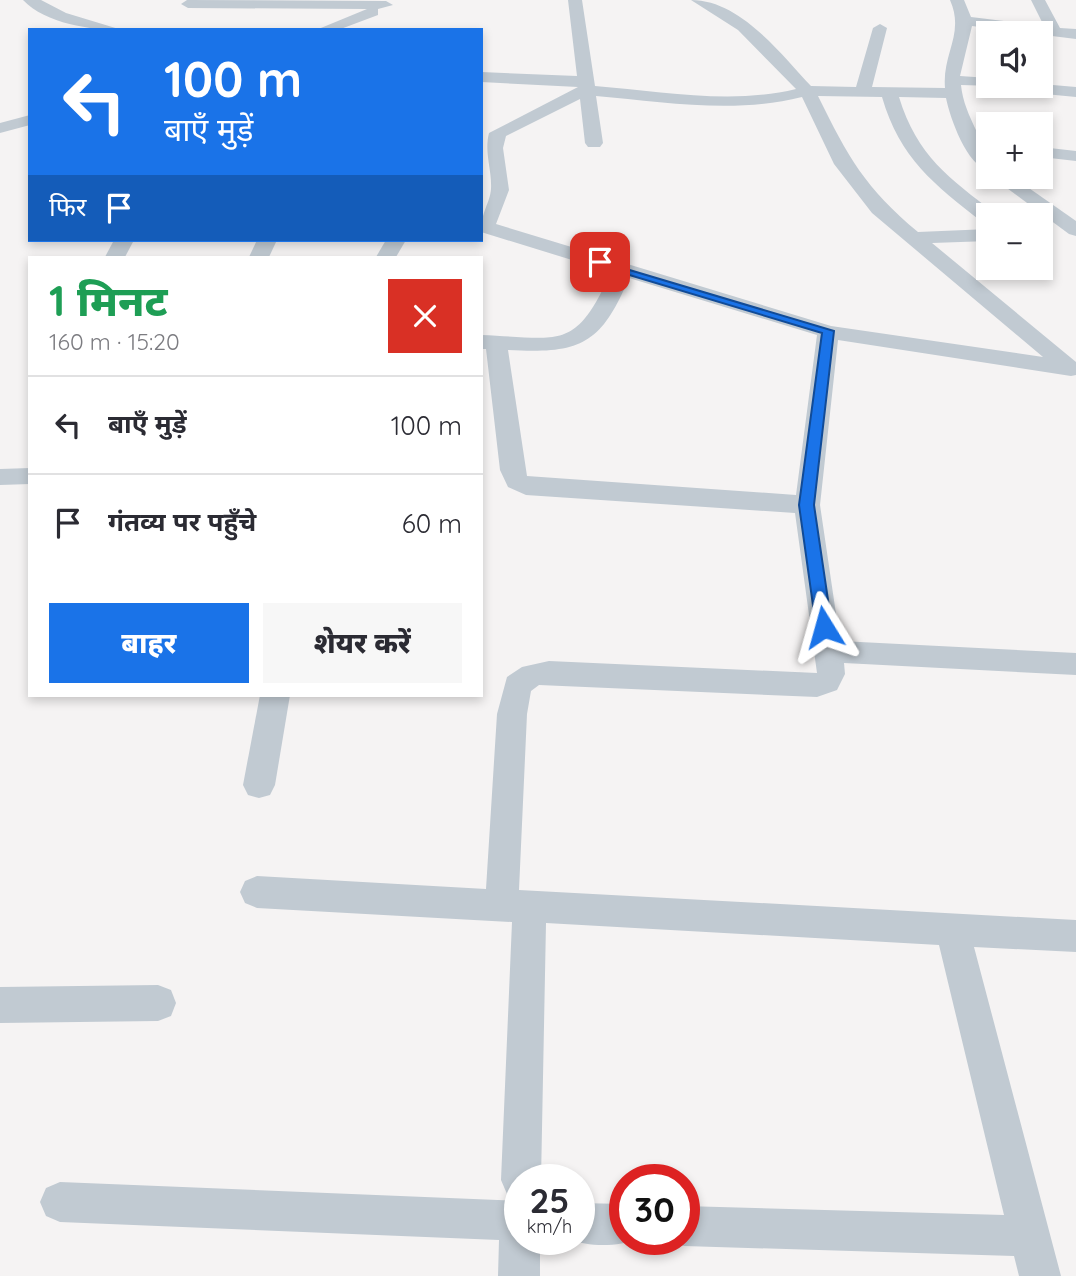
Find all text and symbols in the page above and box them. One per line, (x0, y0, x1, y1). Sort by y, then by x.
map controls (976, 21, 1053, 280)
button: sound (976, 21, 1053, 98)
text: 100 m (164, 48, 302, 109)
icon: left (49, 56, 140, 147)
text: बाएँ मुड़ें (164, 109, 253, 149)
button: + (976, 112, 1053, 189)
icon: arrive (100, 189, 138, 227)
text: फिर (49, 190, 86, 223)
button: − (976, 203, 1053, 280)
pin (570, 232, 630, 292)
icon: arrive (581, 243, 619, 281)
text: 1 मिनट (49, 274, 168, 327)
button: close (388, 279, 462, 353)
text: 160 m · 15:20 (49, 327, 180, 356)
icon: left (49, 406, 87, 444)
text: बाएँ मुड़ें (108, 407, 187, 440)
text: 100 m (391, 409, 462, 442)
icon: arrive (49, 504, 87, 542)
text: गंतव्य पर पहुँचे (108, 505, 256, 538)
text: 60 m (402, 507, 462, 540)
position arrow (787, 590, 861, 664)
button: बाहर (49, 603, 249, 683)
button: शेयर करें (263, 603, 462, 683)
speed limit sign: 30 (609, 1164, 700, 1255)
text: 25 (529, 1178, 570, 1222)
text: km/h (527, 1215, 572, 1238)

